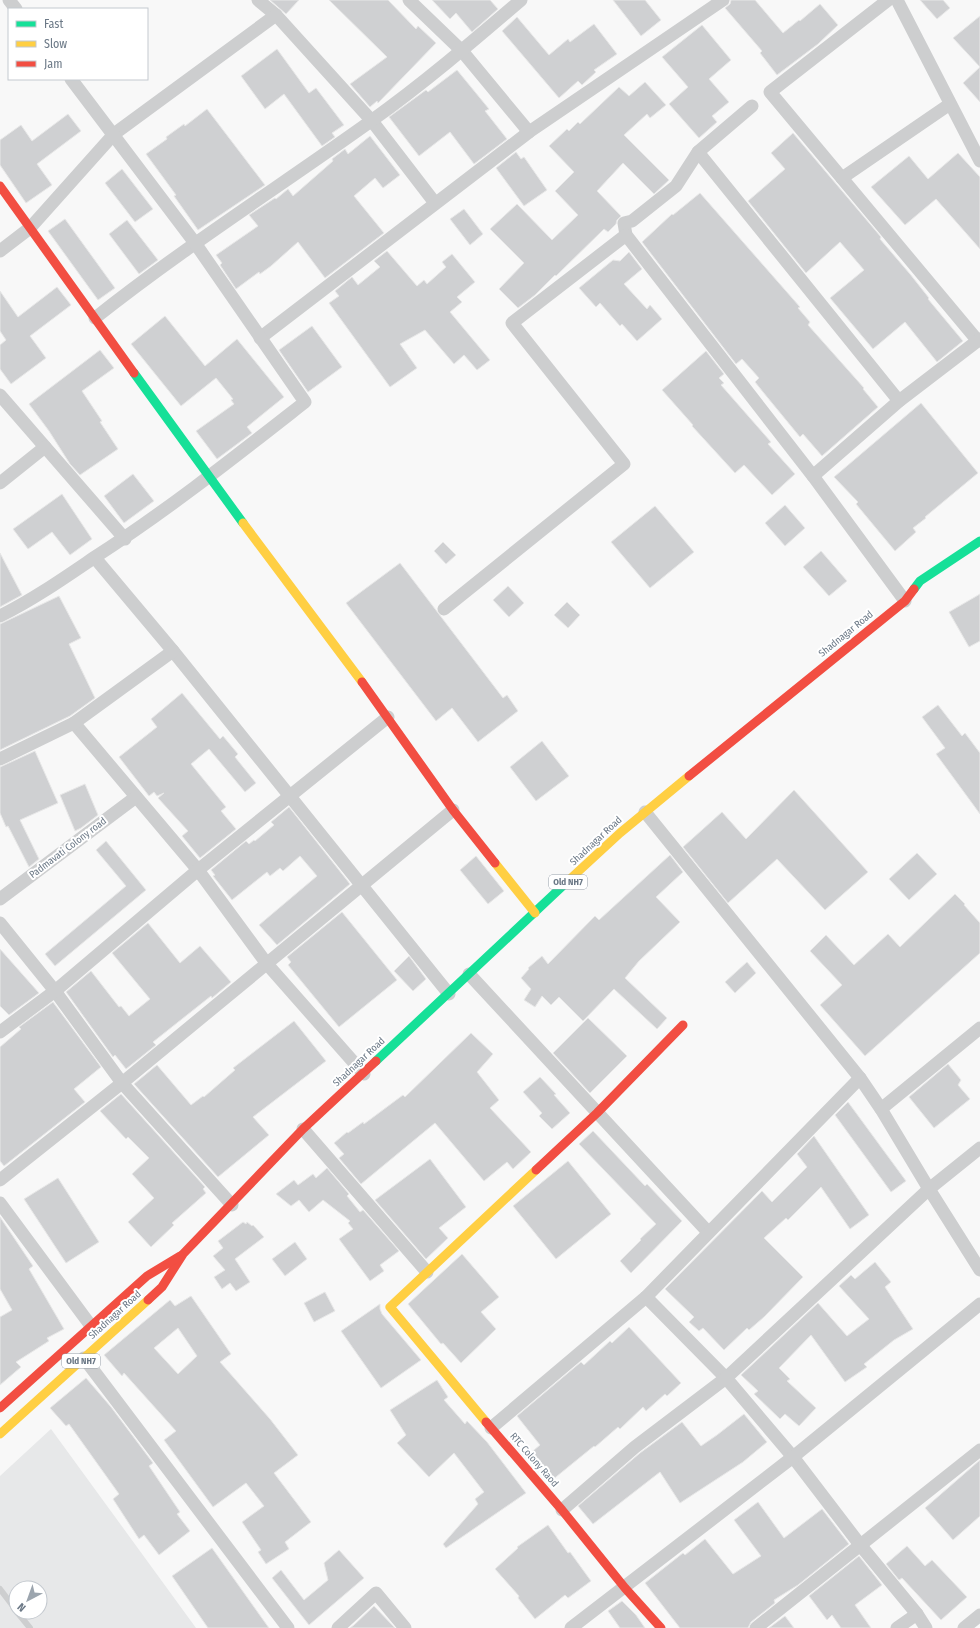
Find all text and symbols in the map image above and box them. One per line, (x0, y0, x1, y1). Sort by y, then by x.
legend (8, 8, 148, 80)
text: Fast (44, 17, 63, 31)
text: Slow (44, 37, 67, 51)
text: Jam (44, 57, 62, 71)
street label: Shadnagar Road (816, 608, 876, 660)
street label: Shadnagar Road (568, 814, 624, 868)
street label: Padmavati Colony road (27, 815, 109, 881)
road number: Old NH7 (549, 875, 587, 889)
street label: Shadnagar Road (331, 1035, 387, 1089)
street label: Shadnagar Road (86, 1288, 144, 1342)
road number: Old NH7 (62, 1354, 100, 1368)
street label: RTC Colony Raod (507, 1430, 561, 1490)
north arrow (8, 1580, 48, 1620)
text: N (15, 1600, 29, 1614)

